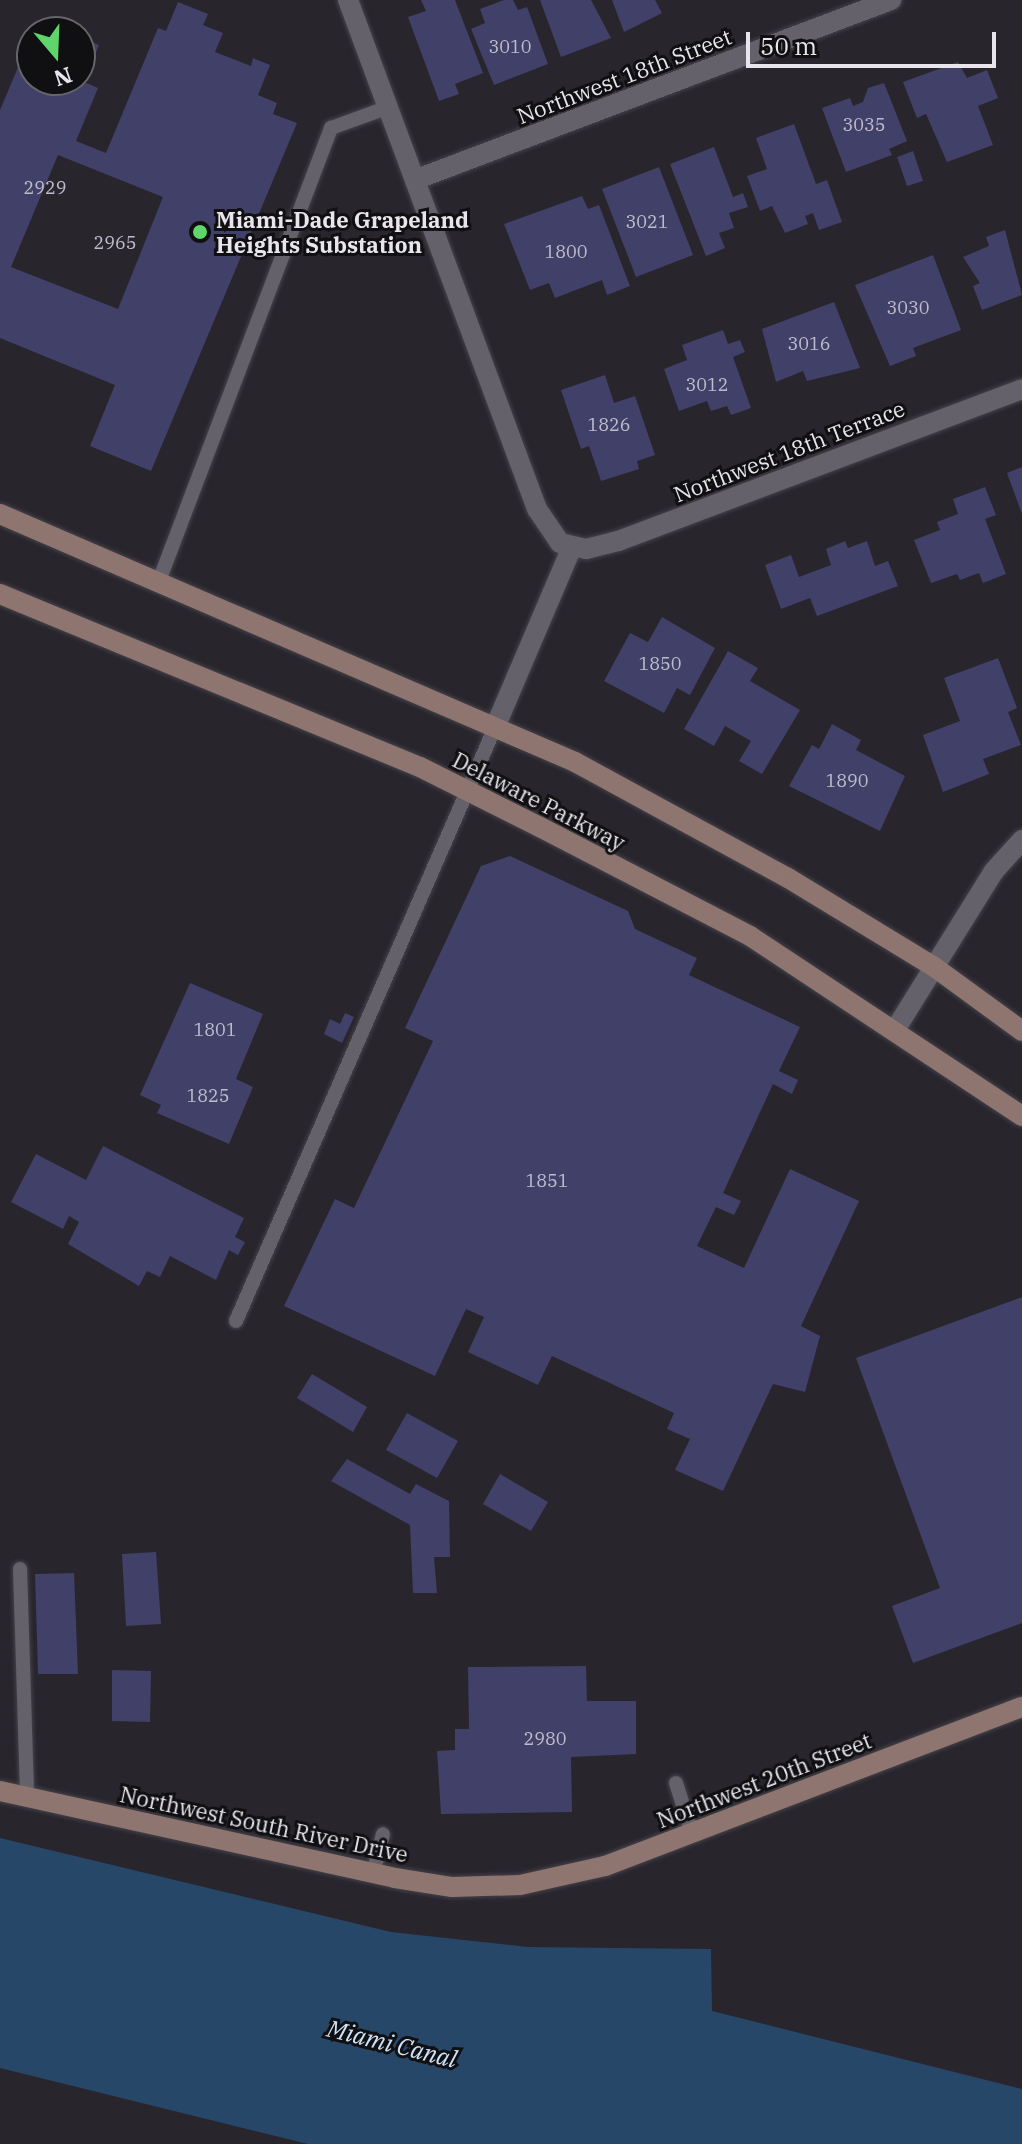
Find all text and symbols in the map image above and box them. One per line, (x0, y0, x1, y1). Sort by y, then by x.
north arrow (16, 16, 96, 96)
scale bar (750, 16, 1000, 66)
street label: Northwest 18th Street (513, 23, 735, 129)
text: 50 m (760, 30, 817, 62)
house number: 3010 (488, 36, 532, 58)
text: N (50, 61, 76, 94)
house number: 3035 (842, 114, 886, 136)
house number: 2929 (23, 177, 67, 199)
place label: Miami-Dade Grapeland Heights Substation (216, 206, 469, 258)
house number: 3021 (625, 211, 669, 233)
marker: Miami-Dade Grapeland Heights Substation (191, 223, 209, 241)
house number: 2965 (93, 232, 137, 254)
house number: 1800 (544, 241, 588, 263)
house number: 3030 (886, 297, 930, 319)
house number: 3016 (787, 333, 831, 355)
house number: 3012 (685, 374, 729, 396)
street label: Northwest 18th Terrace (670, 395, 908, 507)
house number: 1826 (587, 414, 631, 436)
house number: 1850 (638, 653, 682, 675)
street label: Delaware Parkway (448, 746, 630, 856)
house number: 1890 (825, 770, 869, 792)
house number: 1801 (193, 1019, 237, 1041)
house number: 1825 (186, 1085, 230, 1107)
house number: 1851 (525, 1170, 569, 1192)
street label: Northwest 20th Street (653, 1727, 875, 1833)
house number: 2980 (523, 1728, 567, 1750)
street label: Northwest South River Drive (118, 1781, 410, 1867)
water label: Miami Canal (324, 2014, 460, 2074)

